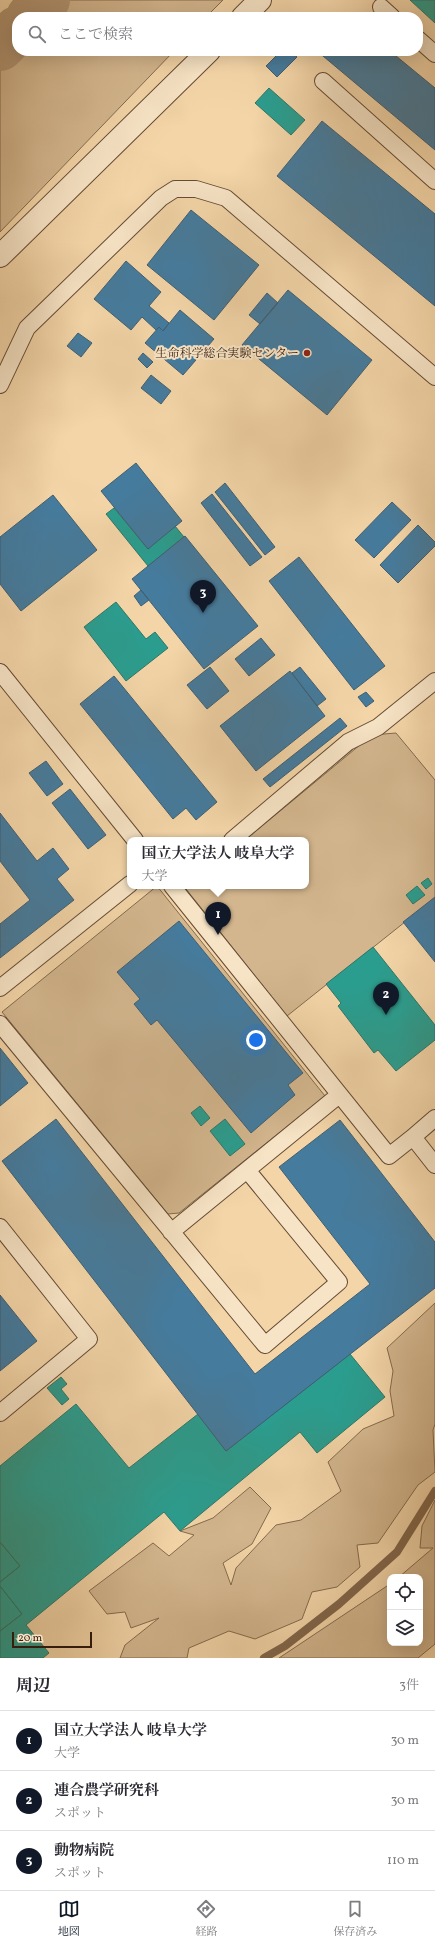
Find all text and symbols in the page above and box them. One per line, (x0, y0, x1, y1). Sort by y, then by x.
search box (12, 12, 423, 56)
icon: search (26, 23, 48, 45)
text: ここで検索 (58, 25, 133, 46)
place label: 生命科学総合実験センター (155, 346, 299, 362)
marker: 生命科学総合実験センター (302, 348, 312, 358)
pin: 3 (190, 580, 216, 613)
popup (127, 837, 309, 889)
text: 国立大学法人 岐阜大学 (141, 844, 295, 865)
text: 大学 (141, 868, 168, 886)
pin: 1 (205, 902, 231, 935)
pin: 2 (373, 982, 399, 1015)
your location (246, 1030, 266, 1050)
map controls (387, 1574, 423, 1646)
button: locate (387, 1574, 423, 1610)
button: layers (387, 1610, 423, 1646)
scale bar (12, 1630, 92, 1649)
text: 20 m (18, 1631, 42, 1646)
text: 周辺 (16, 1675, 50, 1698)
text: 3件 (399, 1677, 419, 1695)
text: 国立大学法人 岐阜大学 (54, 1721, 207, 1742)
text: 1 (26, 1732, 32, 1750)
text: 30 m (391, 1732, 419, 1750)
text: 大学 (54, 1745, 80, 1763)
text: 連合農学研究科 (54, 1781, 159, 1802)
text: 2 (26, 1792, 32, 1810)
text: 30 m (391, 1792, 419, 1810)
text: スポット (54, 1805, 106, 1823)
text: 動物病院 (54, 1841, 114, 1862)
text: 3 (26, 1852, 32, 1870)
text: 110 m (387, 1852, 419, 1870)
text: スポット (54, 1865, 106, 1883)
tab: 地図 (58, 1898, 80, 1940)
tab: 経路 (195, 1898, 217, 1940)
tab: 保存済み (333, 1898, 377, 1940)

